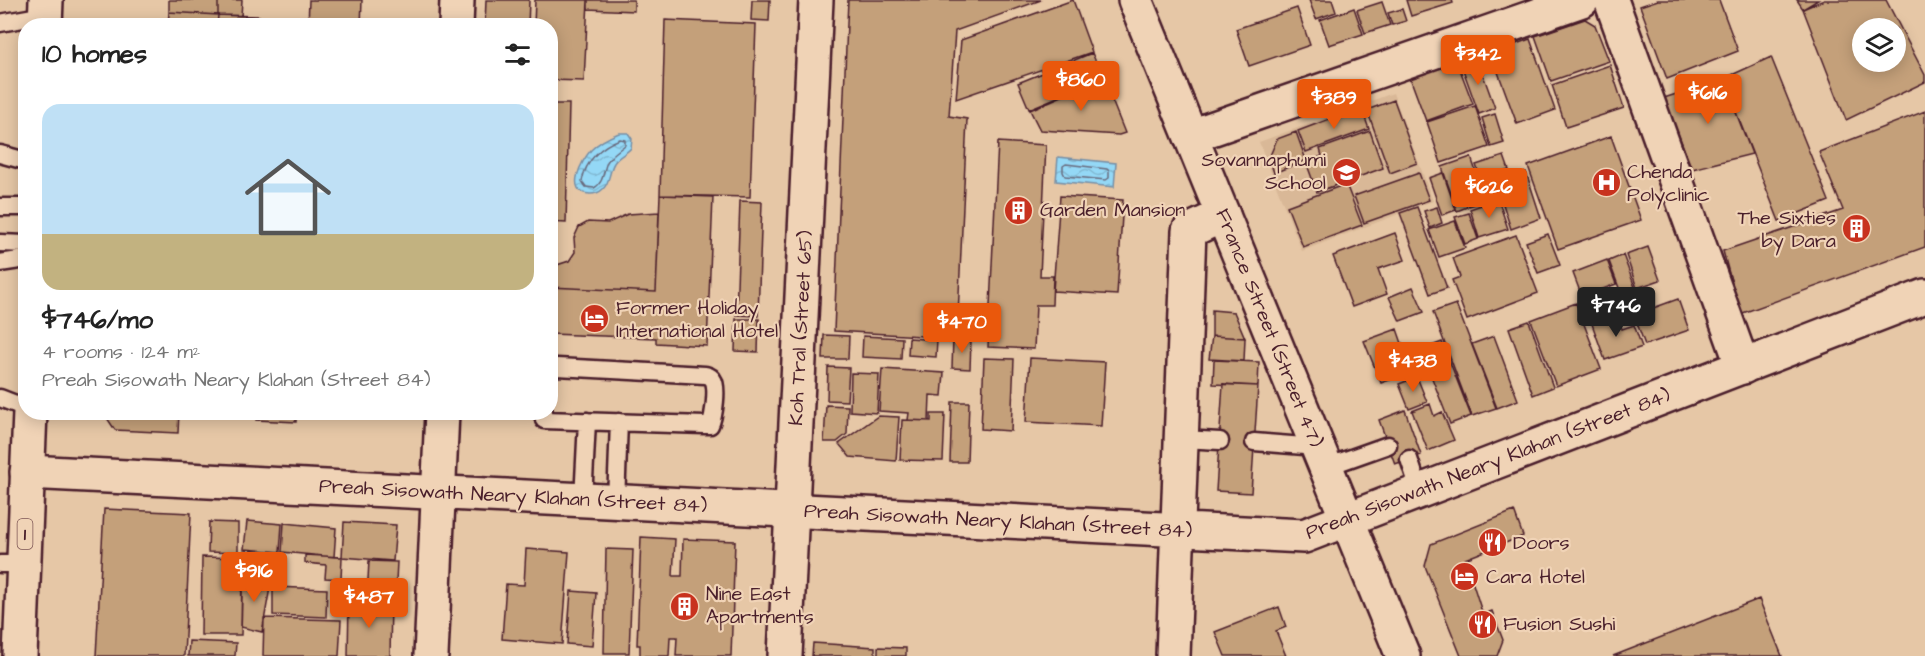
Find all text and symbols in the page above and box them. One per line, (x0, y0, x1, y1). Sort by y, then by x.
map controls (1852, 18, 1906, 72)
button: layers (1852, 18, 1906, 72)
pin: $342 (1442, 35, 1514, 86)
text: 10 homes (42, 36, 147, 72)
icon: filters (501, 38, 534, 71)
text: $342 (1455, 40, 1501, 68)
pin: $860 (1045, 61, 1117, 112)
text: $860 (1056, 66, 1106, 94)
pin: $616 (1672, 74, 1744, 125)
pin: $389 (1298, 79, 1370, 130)
text: $616 (1689, 79, 1727, 107)
text: $389 (1311, 84, 1357, 112)
icon: home (234, 143, 342, 251)
place label: Sovannaphumi School (1201, 146, 1326, 197)
school or university icon: Sovannaphumi School (1331, 156, 1363, 188)
place label: Chenda Polyclinic (1627, 158, 1710, 210)
hospital icon: Chenda Polyclinic (1590, 167, 1622, 199)
pin: $626 (1453, 168, 1525, 219)
text: $626 (1465, 173, 1513, 201)
building icon: Garden Mansion (1003, 194, 1035, 226)
place label: Garden Mansion (1040, 196, 1185, 224)
place label: The Sixties by Dara (1738, 204, 1836, 256)
street label: France Street (Street 47) (1208, 205, 1330, 451)
building icon: The Sixties by Dara (1841, 213, 1873, 245)
street label: Koh Tral (Street 65) (782, 230, 820, 426)
pin: $746 (1580, 287, 1652, 338)
text: $746 (1591, 292, 1641, 320)
place label: Former Holiday International Hotel (616, 294, 778, 345)
text: $746/mo (42, 302, 153, 338)
hotel icon: Former Holiday International Hotel (579, 303, 611, 335)
pin: $470 (926, 303, 998, 354)
text: $470 (937, 308, 987, 336)
text: 4 rooms · 124 m² (42, 338, 200, 366)
pin: $438 (1377, 342, 1449, 393)
text: $438 (1389, 347, 1437, 375)
text: Preah Sisowath Neary Klahan (Street 84) (42, 366, 431, 394)
street label: Preah Sisowath Neary Klahan (Street 84) (1302, 381, 1675, 548)
street label: Preah Sisowath Neary Klahan (Street 84) (318, 472, 708, 521)
street label: Preah Sisowath Neary Klahan (Street 84) (803, 497, 1193, 546)
road number: 1 (18, 519, 32, 549)
restaurant icon: Doors (1476, 527, 1508, 559)
place label: Doors (1513, 529, 1570, 557)
pin: $916 (218, 552, 290, 603)
text: $916 (235, 557, 273, 585)
hotel icon: Cara Hotel (1449, 561, 1481, 593)
place label: Cara Hotel (1486, 563, 1585, 591)
pin: $487 (333, 578, 405, 629)
place label: Nine East Apartments (706, 580, 814, 631)
text: $487 (344, 583, 394, 611)
building icon: Nine East Apartments (669, 590, 701, 622)
restaurant icon: Fusion Sushi (1466, 608, 1498, 640)
place label: Fusion Sushi (1503, 610, 1615, 638)

